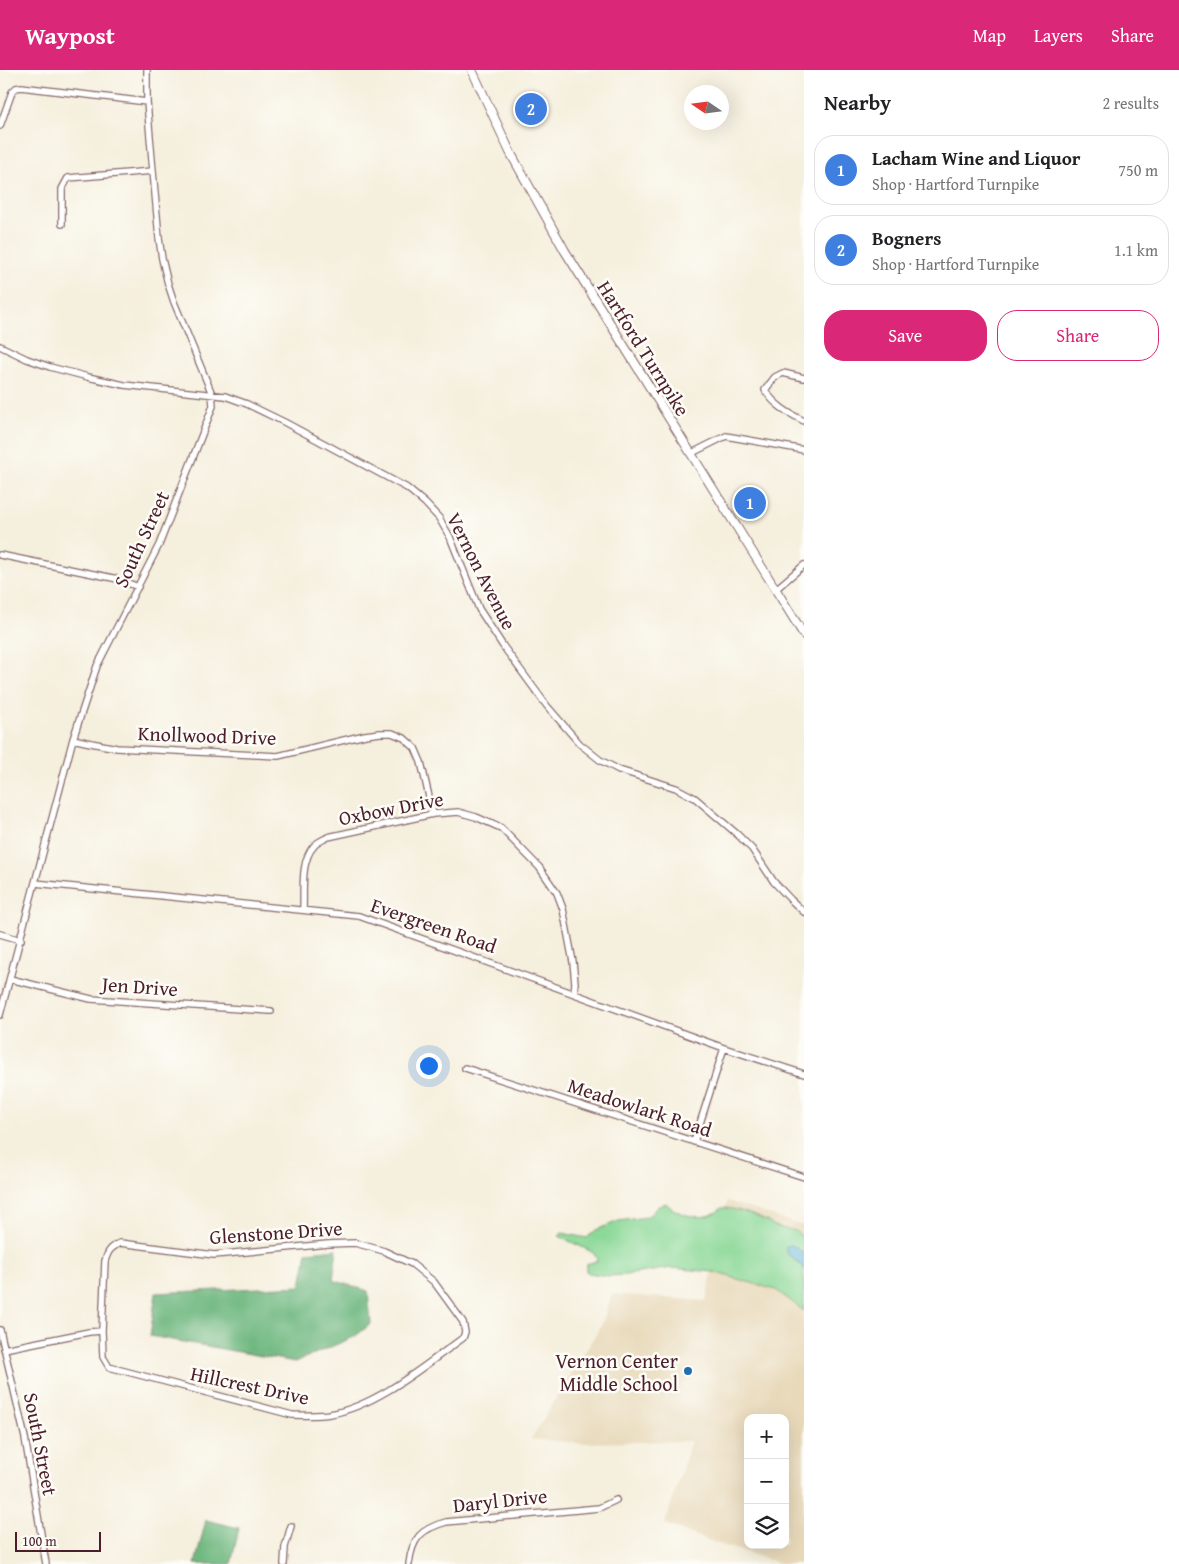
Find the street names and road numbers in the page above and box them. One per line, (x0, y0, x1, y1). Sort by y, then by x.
street label: Hartford Turnpike (591, 275, 697, 421)
street label: South Street (106, 486, 176, 592)
street label: Vernon Avenue (440, 507, 524, 635)
street label: Knollwood Drive (137, 718, 277, 752)
street label: Oxbow Drive (336, 784, 446, 832)
street label: Evergreen Road (367, 890, 501, 960)
street label: Jen Drive (98, 969, 179, 1003)
street label: Meadowlark Road (564, 1070, 716, 1144)
street label: Glenstone Drive (209, 1213, 343, 1251)
street label: Hillcrest Drive (188, 1358, 312, 1412)
street label: South Street (17, 1390, 65, 1498)
street label: Daryl Drive (451, 1481, 549, 1519)

